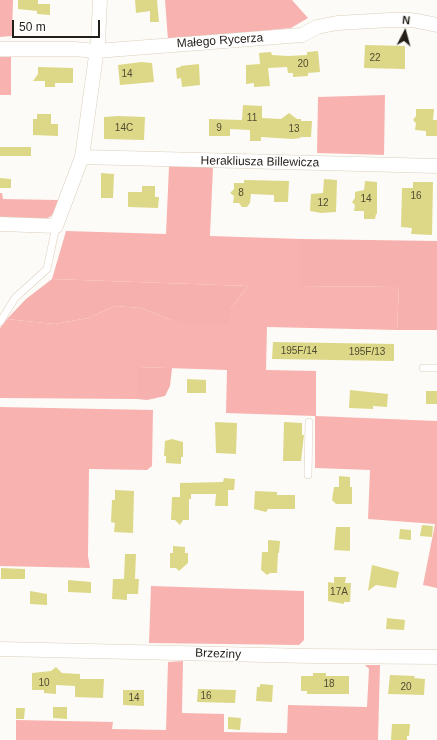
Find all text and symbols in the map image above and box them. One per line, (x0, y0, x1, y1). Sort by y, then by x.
scale bar (14, 12, 102, 38)
north arrow (385, 12, 425, 52)
text: N (402, 14, 411, 26)
text: 50 m (19, 20, 46, 34)
street label: Małego Rycerza (176, 31, 264, 51)
house number: 22 (369, 52, 381, 64)
house number: 20 (297, 58, 309, 70)
house number: 14 (121, 68, 133, 80)
house number: 11 (247, 112, 257, 124)
house number: 14C (115, 122, 133, 134)
house number: 9 (216, 122, 222, 134)
house number: 13 (288, 123, 300, 135)
street label: Herakliusza Billewicza (201, 154, 319, 170)
house number: 8 (238, 187, 244, 199)
house number: 16 (410, 190, 422, 202)
house number: 14 (360, 193, 372, 205)
house number: 12 (317, 197, 329, 209)
house number: 195F/14 (281, 345, 317, 357)
house number: 195F/13 (349, 346, 385, 358)
house number: 17A (330, 586, 348, 598)
street label: Brzeziny (195, 646, 241, 662)
house number: 10 (38, 677, 50, 689)
house number: 18 (323, 678, 335, 690)
house number: 20 (400, 681, 412, 693)
house number: 16 (200, 690, 212, 702)
house number: 14 (128, 692, 140, 704)

